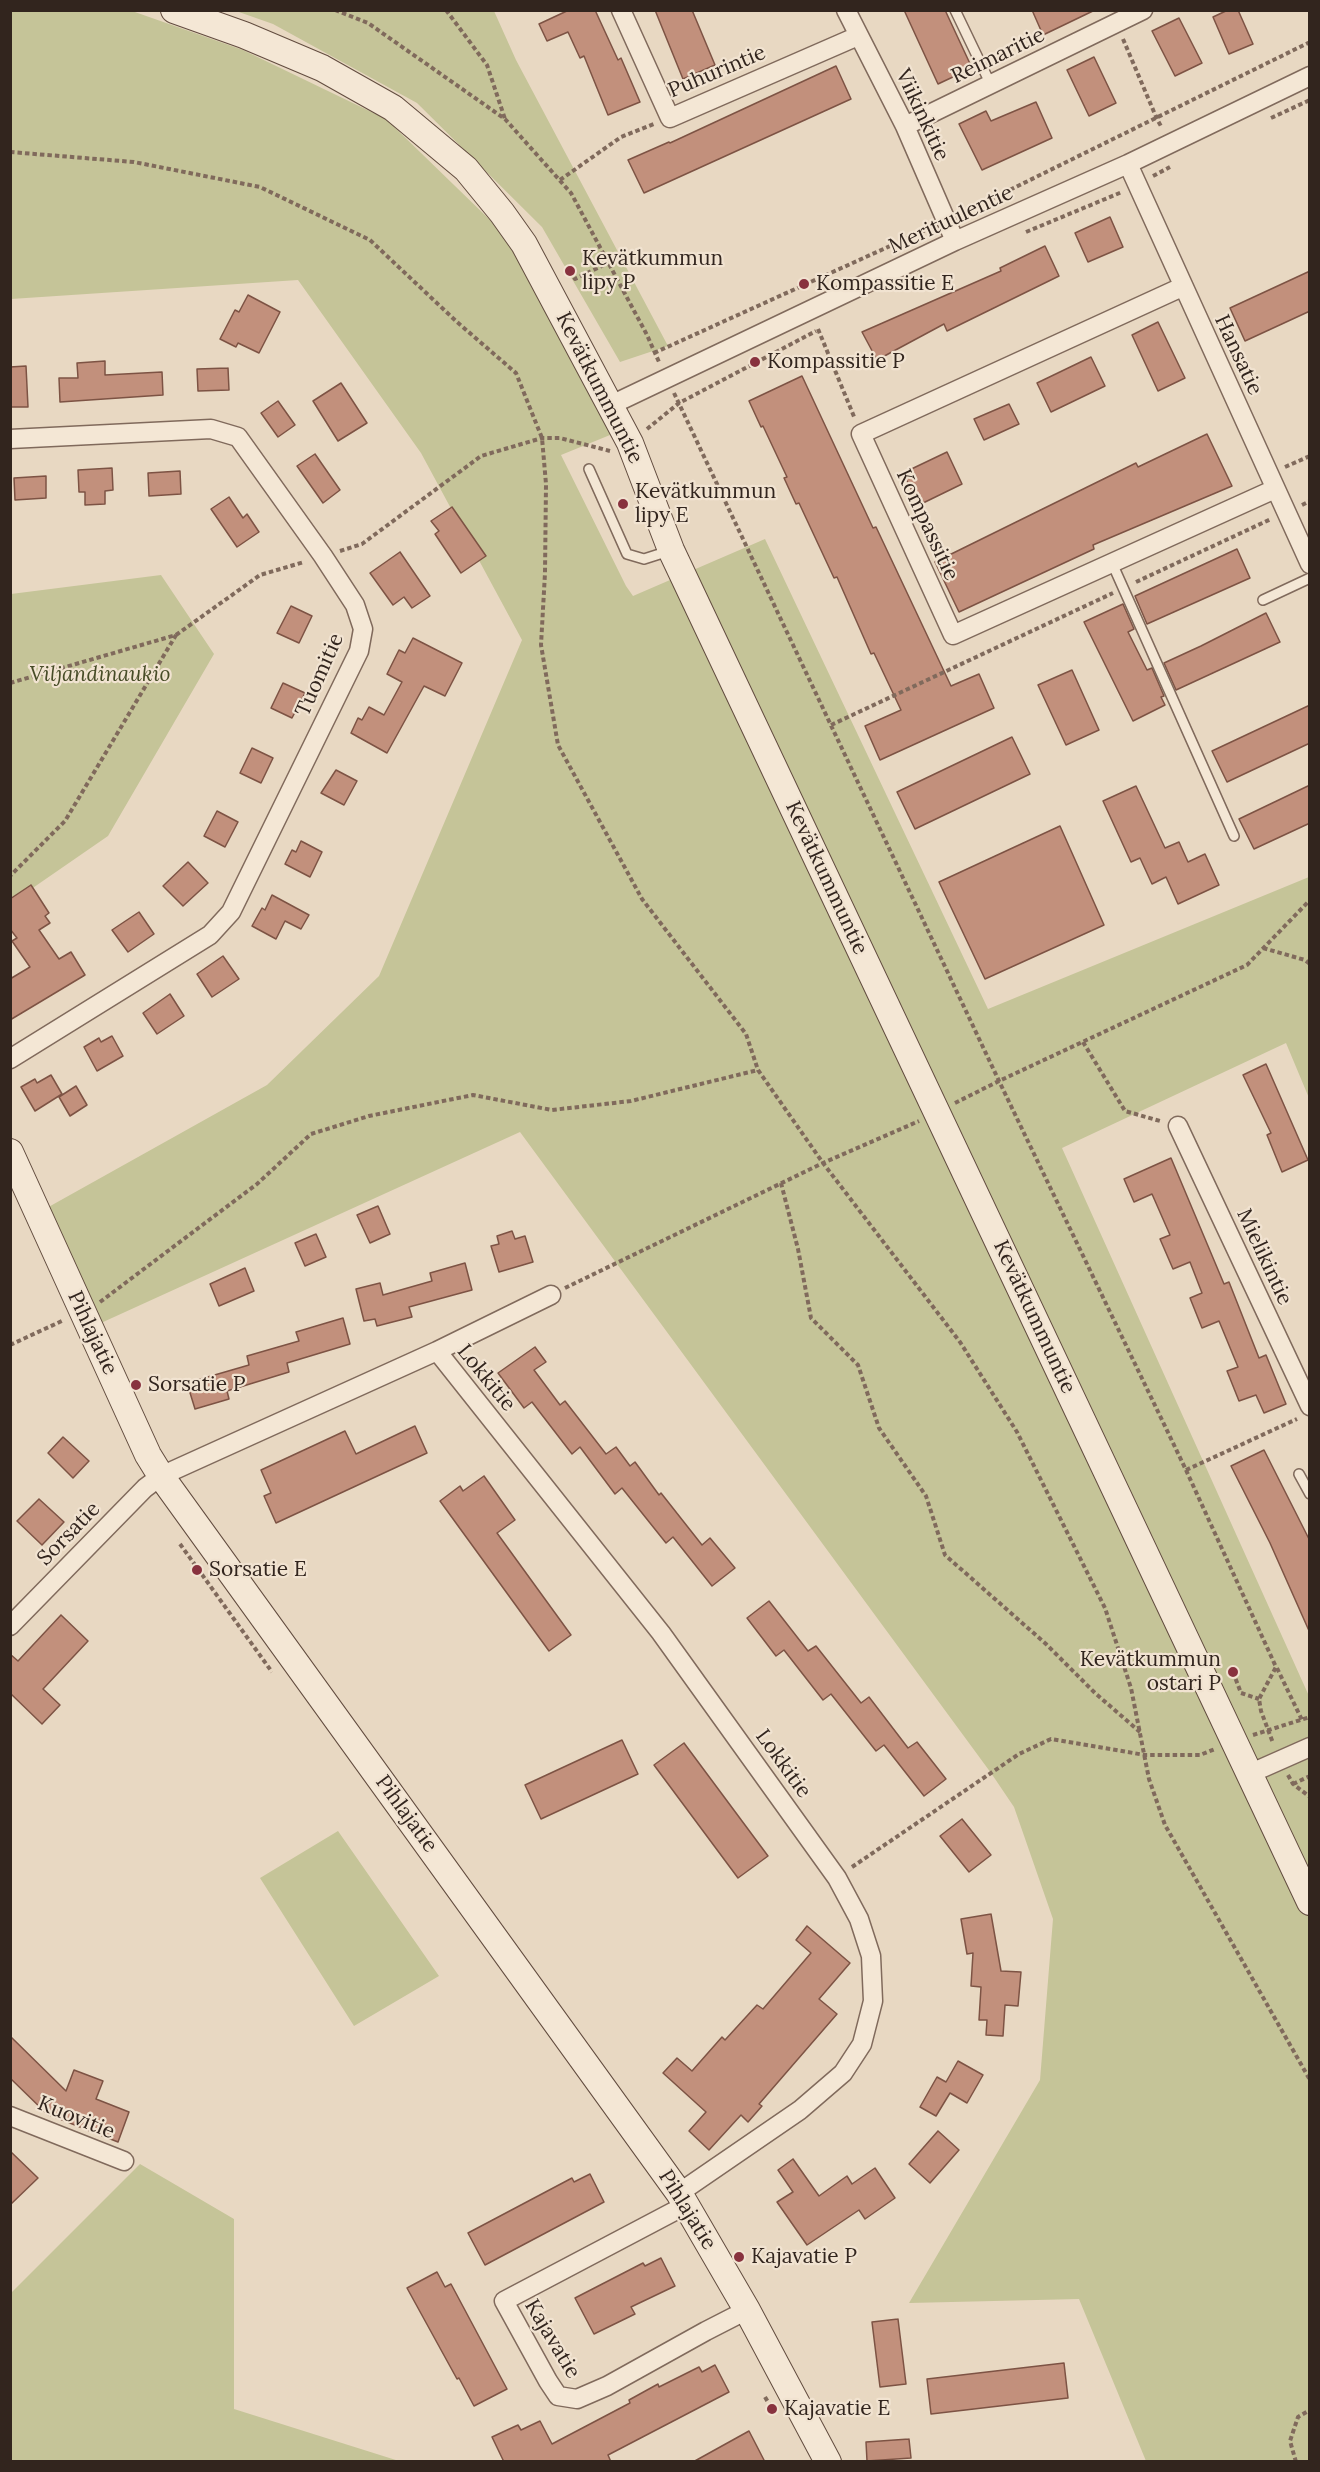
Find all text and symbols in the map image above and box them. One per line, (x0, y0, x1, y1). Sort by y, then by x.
street label: Reimaritie (947, 23, 1049, 89)
street label: Puhurintie (665, 40, 769, 104)
street label: Viikinkitie (890, 65, 954, 165)
street label: Merituulentie (885, 180, 1017, 260)
place label: Kevätkummun lipy P (582, 246, 723, 296)
marker: Kevätkummun lipy P (563, 264, 577, 278)
place label: Kompassitie E (816, 271, 954, 297)
marker: Kompassitie E (797, 277, 811, 291)
street label: Kevätkummuntie (550, 308, 648, 468)
street label: Hansatie (1208, 311, 1268, 399)
place label: Kompassitie P (767, 349, 905, 375)
marker: Kompassitie P (748, 355, 762, 369)
street label: Kompassitie (890, 465, 964, 585)
place label: Kevätkummun lipy E (635, 479, 776, 529)
marker: Kevätkummun lipy E (616, 497, 630, 511)
street label: Tuomitie (291, 630, 349, 720)
park label: Viljandinaukio (30, 662, 170, 688)
street label: Kevätkummuntie (779, 797, 873, 959)
street label: Mielikintie (1231, 1205, 1297, 1309)
street label: Kevätkummuntie (987, 1236, 1081, 1398)
street label: Pihlajatie (62, 1287, 122, 1379)
street label: Lokkitie (451, 1340, 521, 1416)
place label: Sorsatie P (148, 1372, 245, 1398)
marker: Sorsatie P (129, 1378, 143, 1392)
street label: Sorsatie (32, 1497, 106, 1571)
place label: Sorsatie E (209, 1557, 307, 1583)
marker: Sorsatie E (190, 1563, 204, 1577)
place label: Kevätkummun ostari P (1080, 1647, 1221, 1697)
marker: Kevätkummun ostari P (1226, 1665, 1240, 1679)
street label: Lokkitie (750, 1725, 816, 1803)
street label: Pihlajatie (370, 1770, 442, 1858)
street label: Kuovitie (34, 2091, 118, 2145)
street label: Pihlajatie (653, 2165, 721, 2255)
place label: Kajavatie P (751, 2244, 857, 2270)
marker: Kajavatie P (732, 2250, 746, 2264)
street label: Kajavatie (519, 2295, 585, 2383)
place label: Kajavatie E (784, 2396, 890, 2422)
marker: Kajavatie E (765, 2402, 779, 2416)

